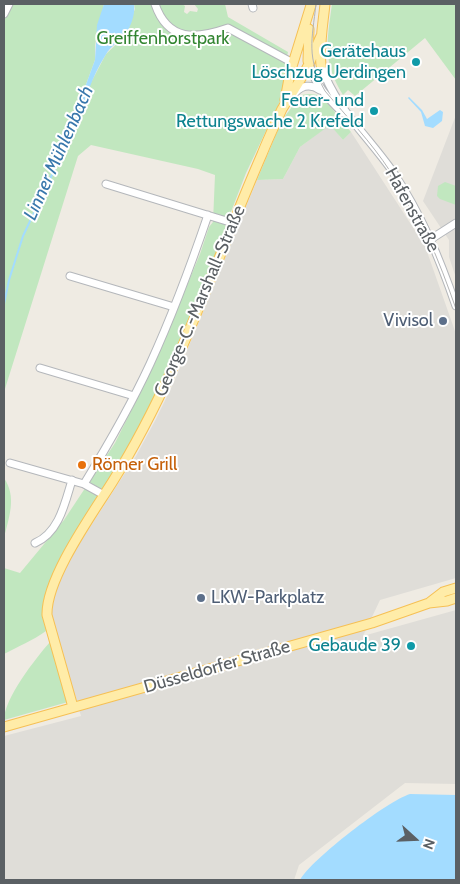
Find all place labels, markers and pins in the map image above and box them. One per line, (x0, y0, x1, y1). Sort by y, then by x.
place label: Gerätehaus Löschzug Uerdingen (251, 41, 406, 84)
marker: Gerätehaus Löschzug Uerdingen (410, 56, 422, 68)
place label: Feuer- und Rettungswache 2 Krefeld (176, 90, 364, 132)
marker: Feuer- und Rettungswache 2 Krefeld (368, 105, 380, 117)
place label: Vivisol (383, 310, 433, 332)
marker: Vivisol (437, 315, 449, 327)
place label: Römer Grill (92, 454, 177, 476)
marker: Römer Grill (76, 459, 88, 471)
place label: LKW-Parkplatz (211, 587, 324, 609)
marker: LKW-Parkplatz (195, 592, 207, 604)
place label: Gebaude 39 (308, 635, 401, 657)
marker: Gebaude 39 (405, 640, 417, 652)

